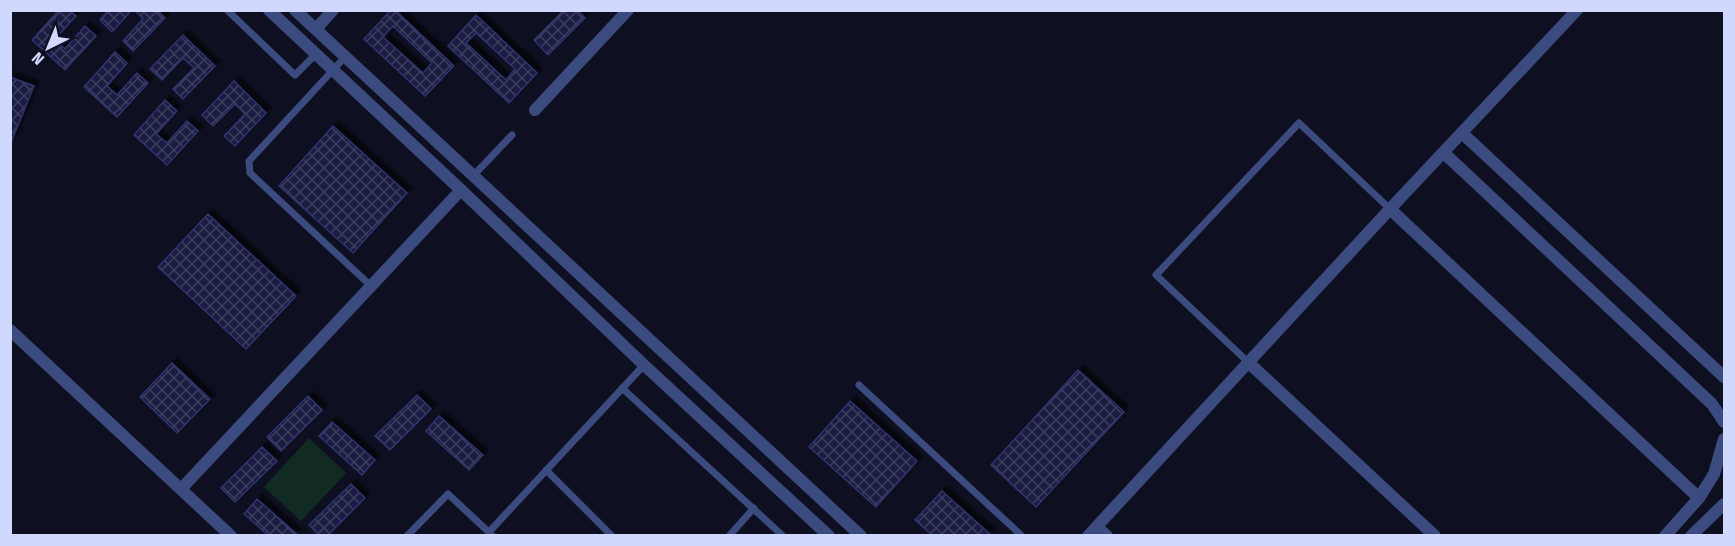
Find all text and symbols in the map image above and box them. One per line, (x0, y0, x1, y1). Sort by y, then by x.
north arrow (18, 18, 78, 78)
text: N (28, 48, 48, 69)

